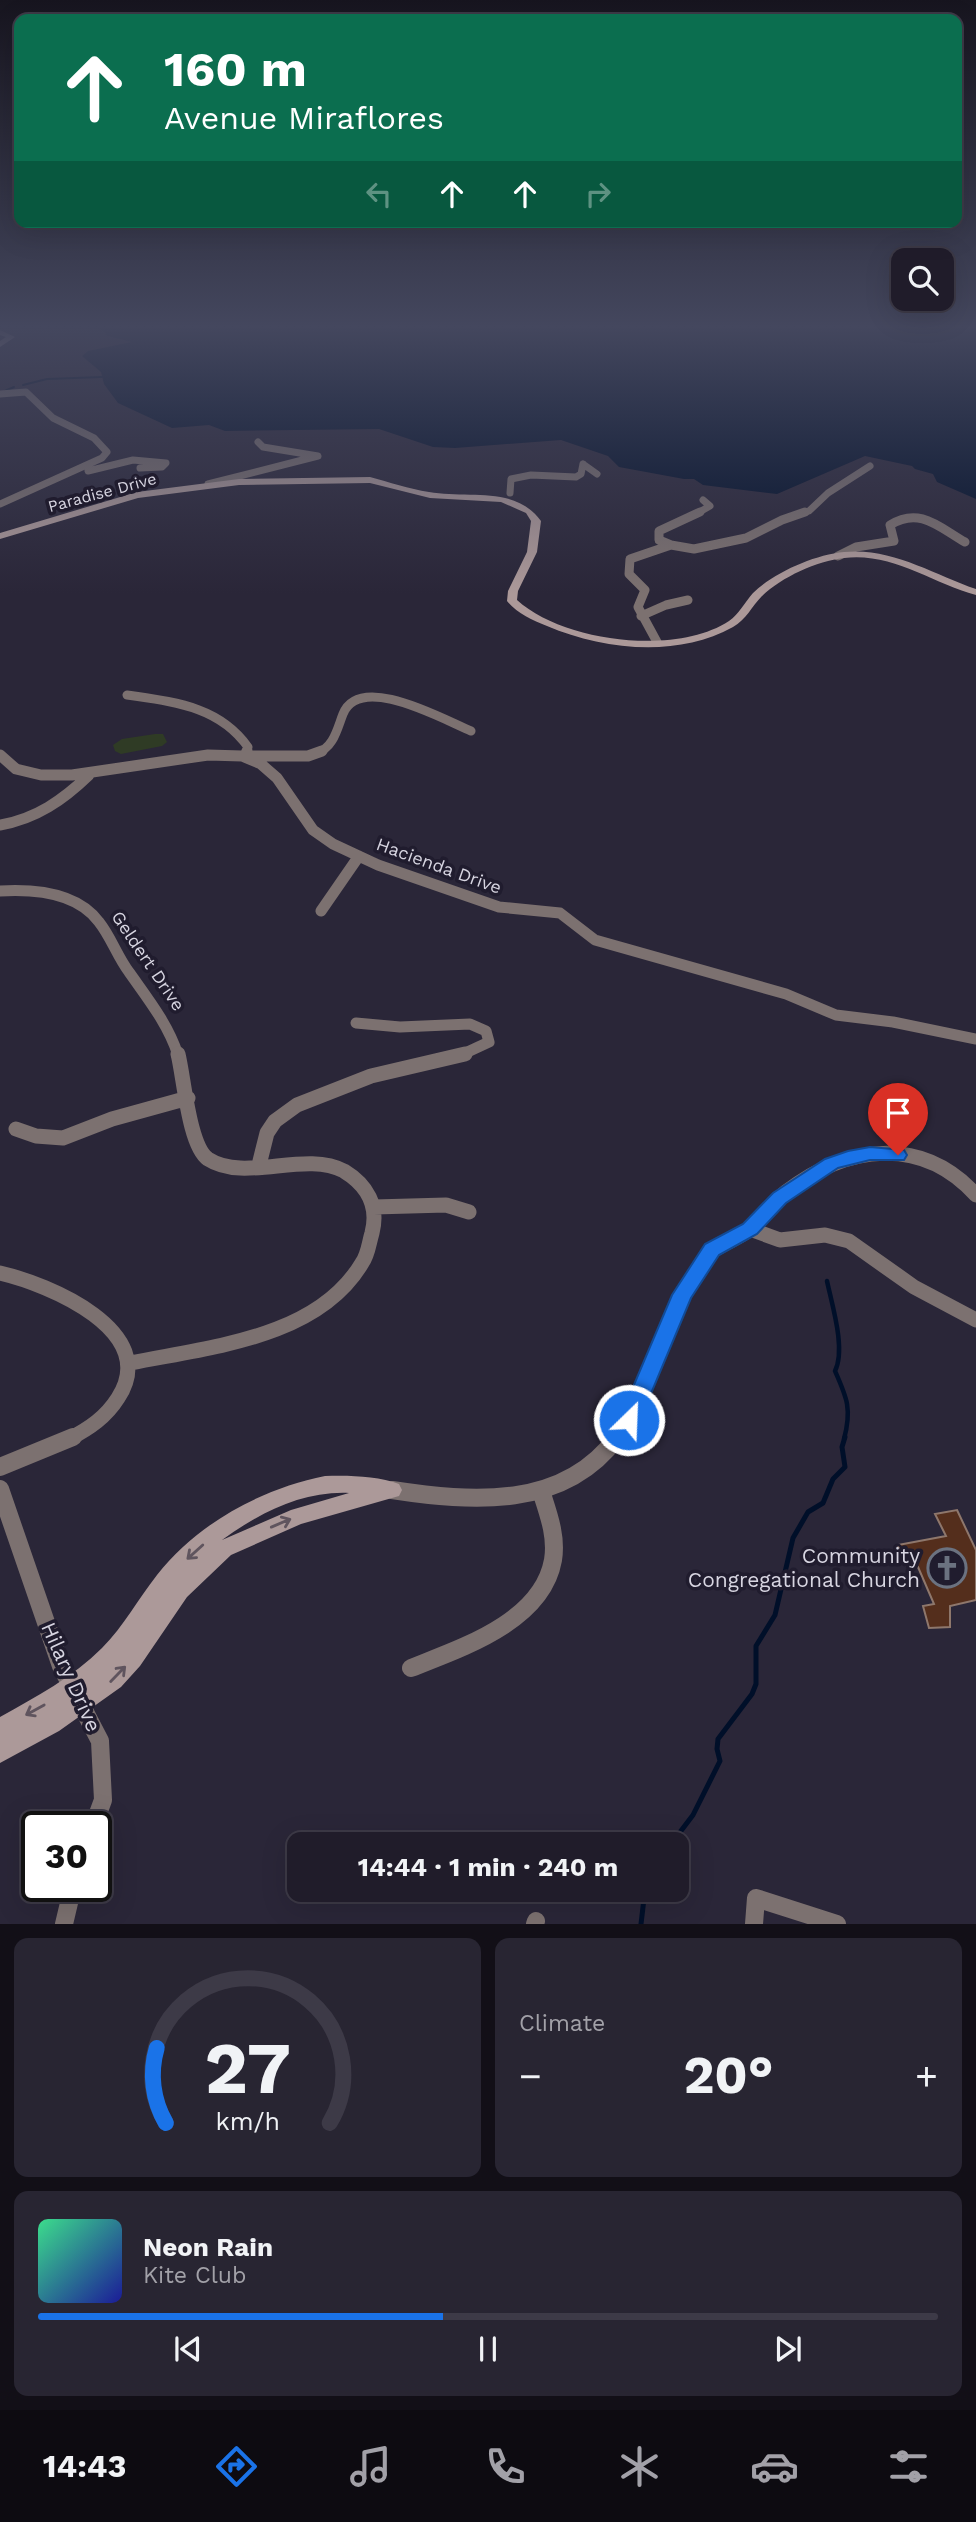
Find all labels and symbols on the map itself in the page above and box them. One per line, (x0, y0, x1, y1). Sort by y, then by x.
street label: Paradise Drive (46, 469, 158, 516)
street label: Hacienda Drive (374, 833, 505, 898)
street label: Geldert Drive (107, 907, 190, 1015)
pin (868, 1083, 928, 1155)
position arrow (592, 1383, 666, 1457)
one-way arrow (270, 1516, 291, 1529)
one-way arrow (187, 1543, 204, 1560)
place label: Community Congregational Church (688, 1543, 920, 1592)
church icon: Community Congregational Church (926, 1547, 968, 1589)
street label: Hilary Drive (36, 1618, 107, 1736)
one-way arrow (110, 1666, 127, 1683)
one-way arrow (25, 1704, 46, 1717)
speed limit sign: 30 (21, 1811, 112, 1902)

